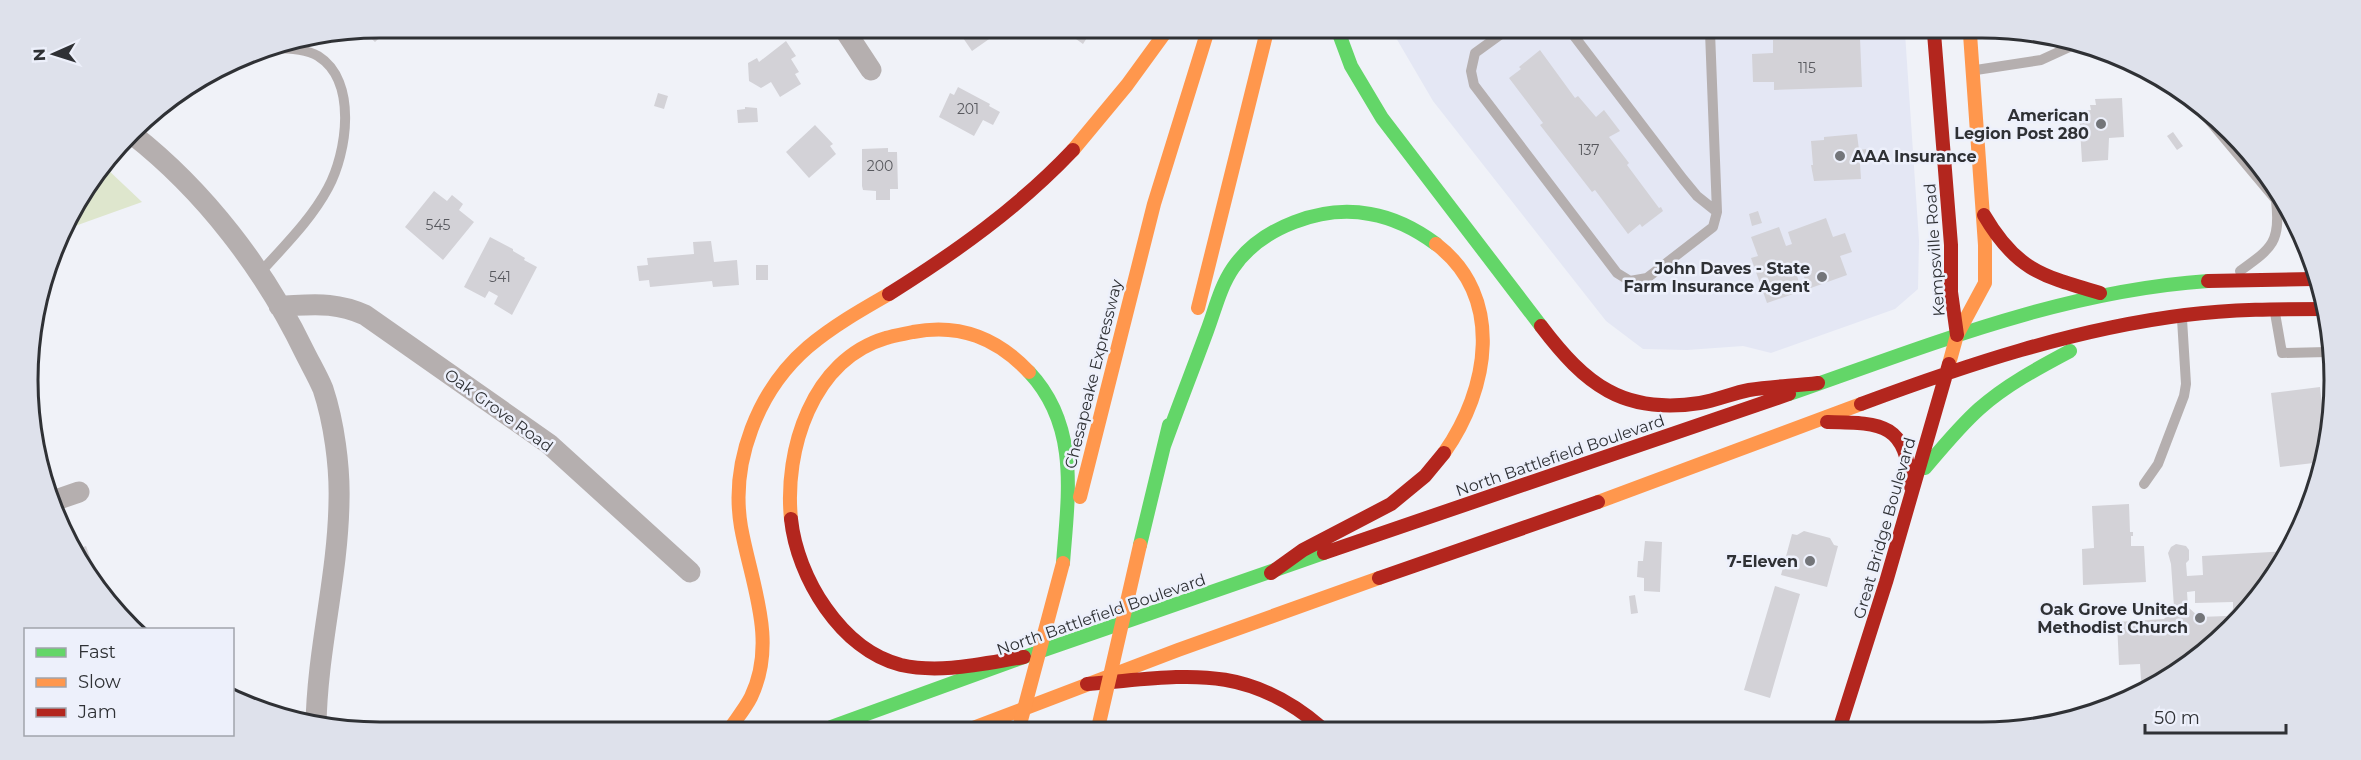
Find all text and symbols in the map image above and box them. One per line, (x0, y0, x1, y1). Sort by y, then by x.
north arrow (24, 24, 84, 84)
text: N (30, 48, 49, 62)
house number: 115 (1798, 59, 1816, 77)
house number: 201 (957, 100, 979, 118)
place label: American Legion Post 280 (1954, 106, 2089, 143)
marker: American Legion Post 280 (2094, 117, 2108, 131)
house number: 137 (1578, 141, 1600, 159)
place label: AAA Insurance (1851, 147, 1977, 166)
marker: AAA Insurance (1833, 149, 1847, 163)
house number: 200 (867, 157, 893, 175)
street label: Kempsville Road (1920, 183, 1949, 317)
house number: 545 (425, 216, 451, 234)
place label: John Daves - State Farm Insurance Agent (1623, 259, 1810, 296)
house number: 541 (489, 268, 511, 286)
marker: John Daves - State Farm Insurance Agent (1815, 270, 1829, 284)
street label: Chesapeake Expressway (1061, 277, 1126, 471)
street label: Oak Grove Road (441, 365, 557, 456)
street label: North Battlefield Boulevard (1453, 411, 1667, 500)
street label: Great Bridge Boulevard (1849, 435, 1920, 621)
place label: 7-Eleven (1727, 552, 1798, 571)
marker: 7-Eleven (1803, 554, 1817, 568)
street label: North Battlefield Boulevard (994, 570, 1208, 659)
place label: Oak Grove United Methodist Church (2037, 600, 2188, 637)
marker: Oak Grove United Methodist Church (2193, 611, 2207, 625)
legend (24, 628, 234, 736)
text: Fast (78, 641, 116, 663)
text: Slow (78, 671, 121, 693)
scale bar (2145, 697, 2286, 735)
text: Jam (77, 701, 117, 723)
text: 50 m (2154, 707, 2200, 729)

